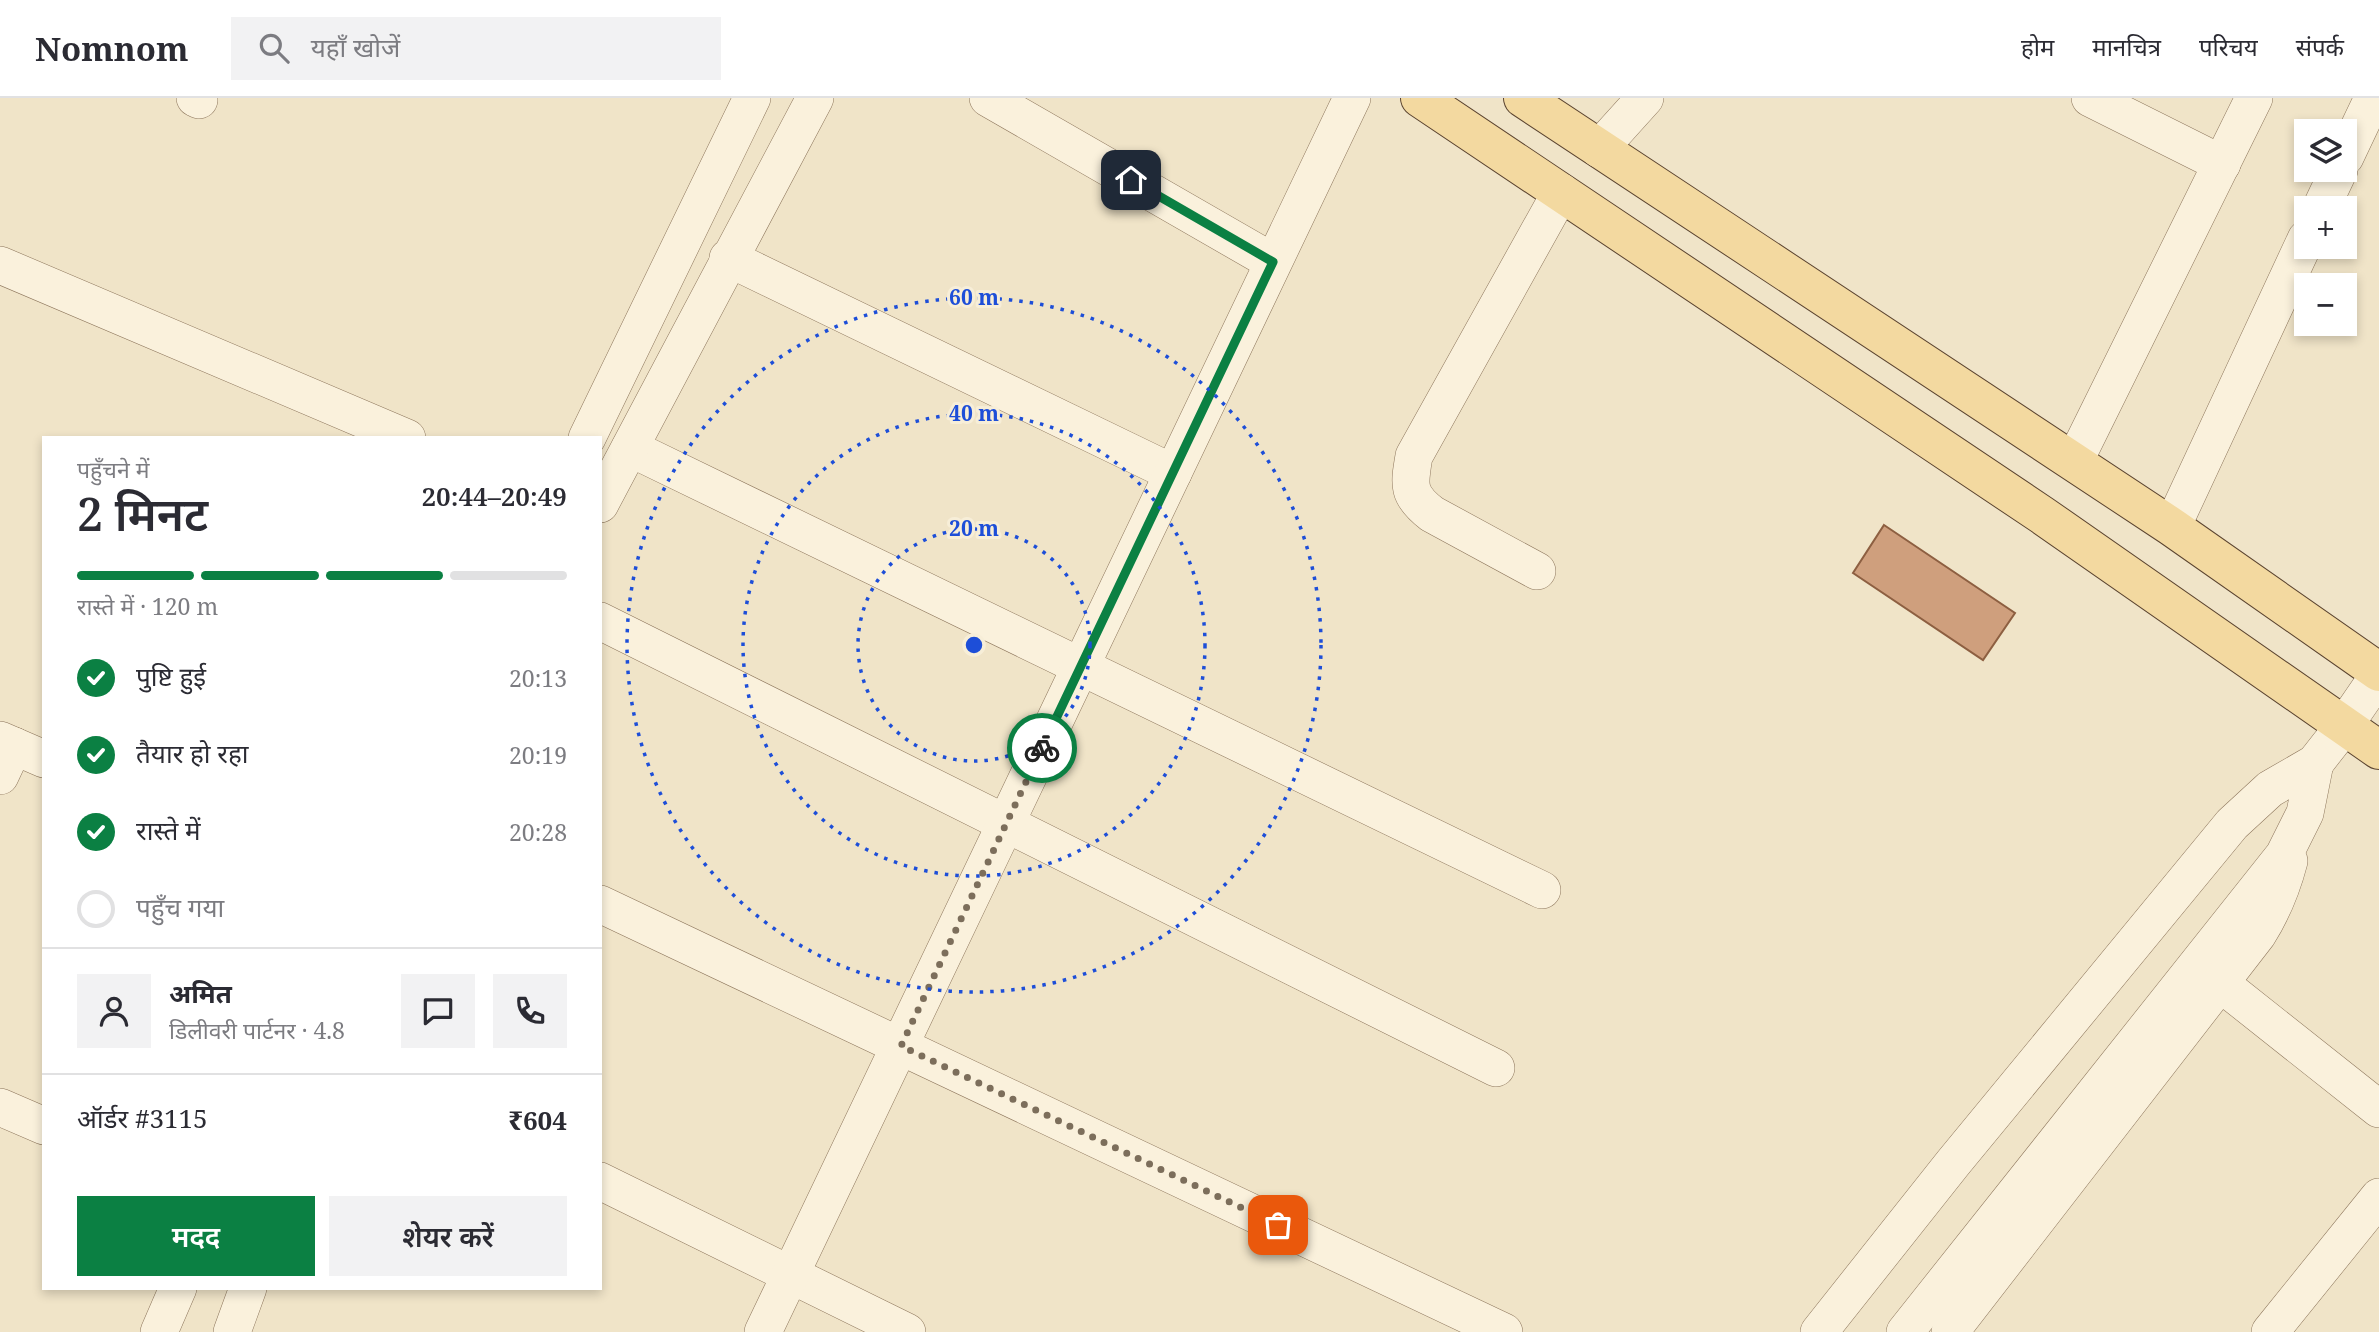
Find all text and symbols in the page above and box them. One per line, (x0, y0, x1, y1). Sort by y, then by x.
search box (231, 17, 721, 80)
text: Nomnom (35, 26, 189, 71)
icon: search (255, 29, 293, 67)
text: यहाँ खोजें (311, 29, 400, 65)
text: होम (2021, 30, 2054, 63)
text: मानचित्र (2092, 30, 2161, 63)
text: परिचय (2199, 30, 2258, 63)
text: संपर्क (2296, 30, 2344, 63)
map controls (2294, 119, 2357, 336)
button: layers (2294, 119, 2357, 182)
pin (1101, 150, 1161, 210)
icon: home (1112, 161, 1150, 199)
button: + (2294, 196, 2357, 259)
button: − (2294, 273, 2357, 336)
text: 60 m (949, 283, 999, 311)
text: 40 m (949, 399, 999, 427)
text: पहुँचने में (77, 453, 149, 485)
text: 20:44–20:49 (421, 478, 567, 514)
text: 2 मिनट (77, 482, 208, 544)
text: 20 m (949, 514, 999, 542)
text: रास्ते में · 120 m (77, 590, 218, 622)
centre of rings (962, 633, 986, 657)
text: पुष्टि हुई (136, 658, 206, 694)
icon: check (77, 659, 115, 697)
text: 20:13 (509, 662, 567, 694)
courier (1007, 713, 1077, 783)
icon: bike (1023, 729, 1061, 767)
text: तैयार हो रहा (136, 735, 249, 771)
icon: check (77, 736, 115, 774)
text: 20:19 (509, 739, 567, 771)
text: रास्ते में (136, 812, 201, 848)
icon: check (77, 813, 115, 851)
text: 20:28 (509, 816, 567, 848)
text: पहुँच गया (136, 889, 224, 925)
button: person (77, 974, 151, 1048)
button: chat (401, 974, 475, 1048)
button: phone (493, 974, 567, 1048)
text: अमित (169, 975, 232, 1011)
text: डिलीवरी पार्टनर · 4.8 (169, 1014, 345, 1046)
text: ऑर्डर #3115 (77, 1100, 208, 1136)
text: ₹604 (508, 1102, 567, 1138)
pin (1248, 1195, 1308, 1255)
button: मदद (77, 1196, 315, 1276)
button: शेयर करें (329, 1196, 567, 1276)
icon: bag (1259, 1206, 1297, 1244)

